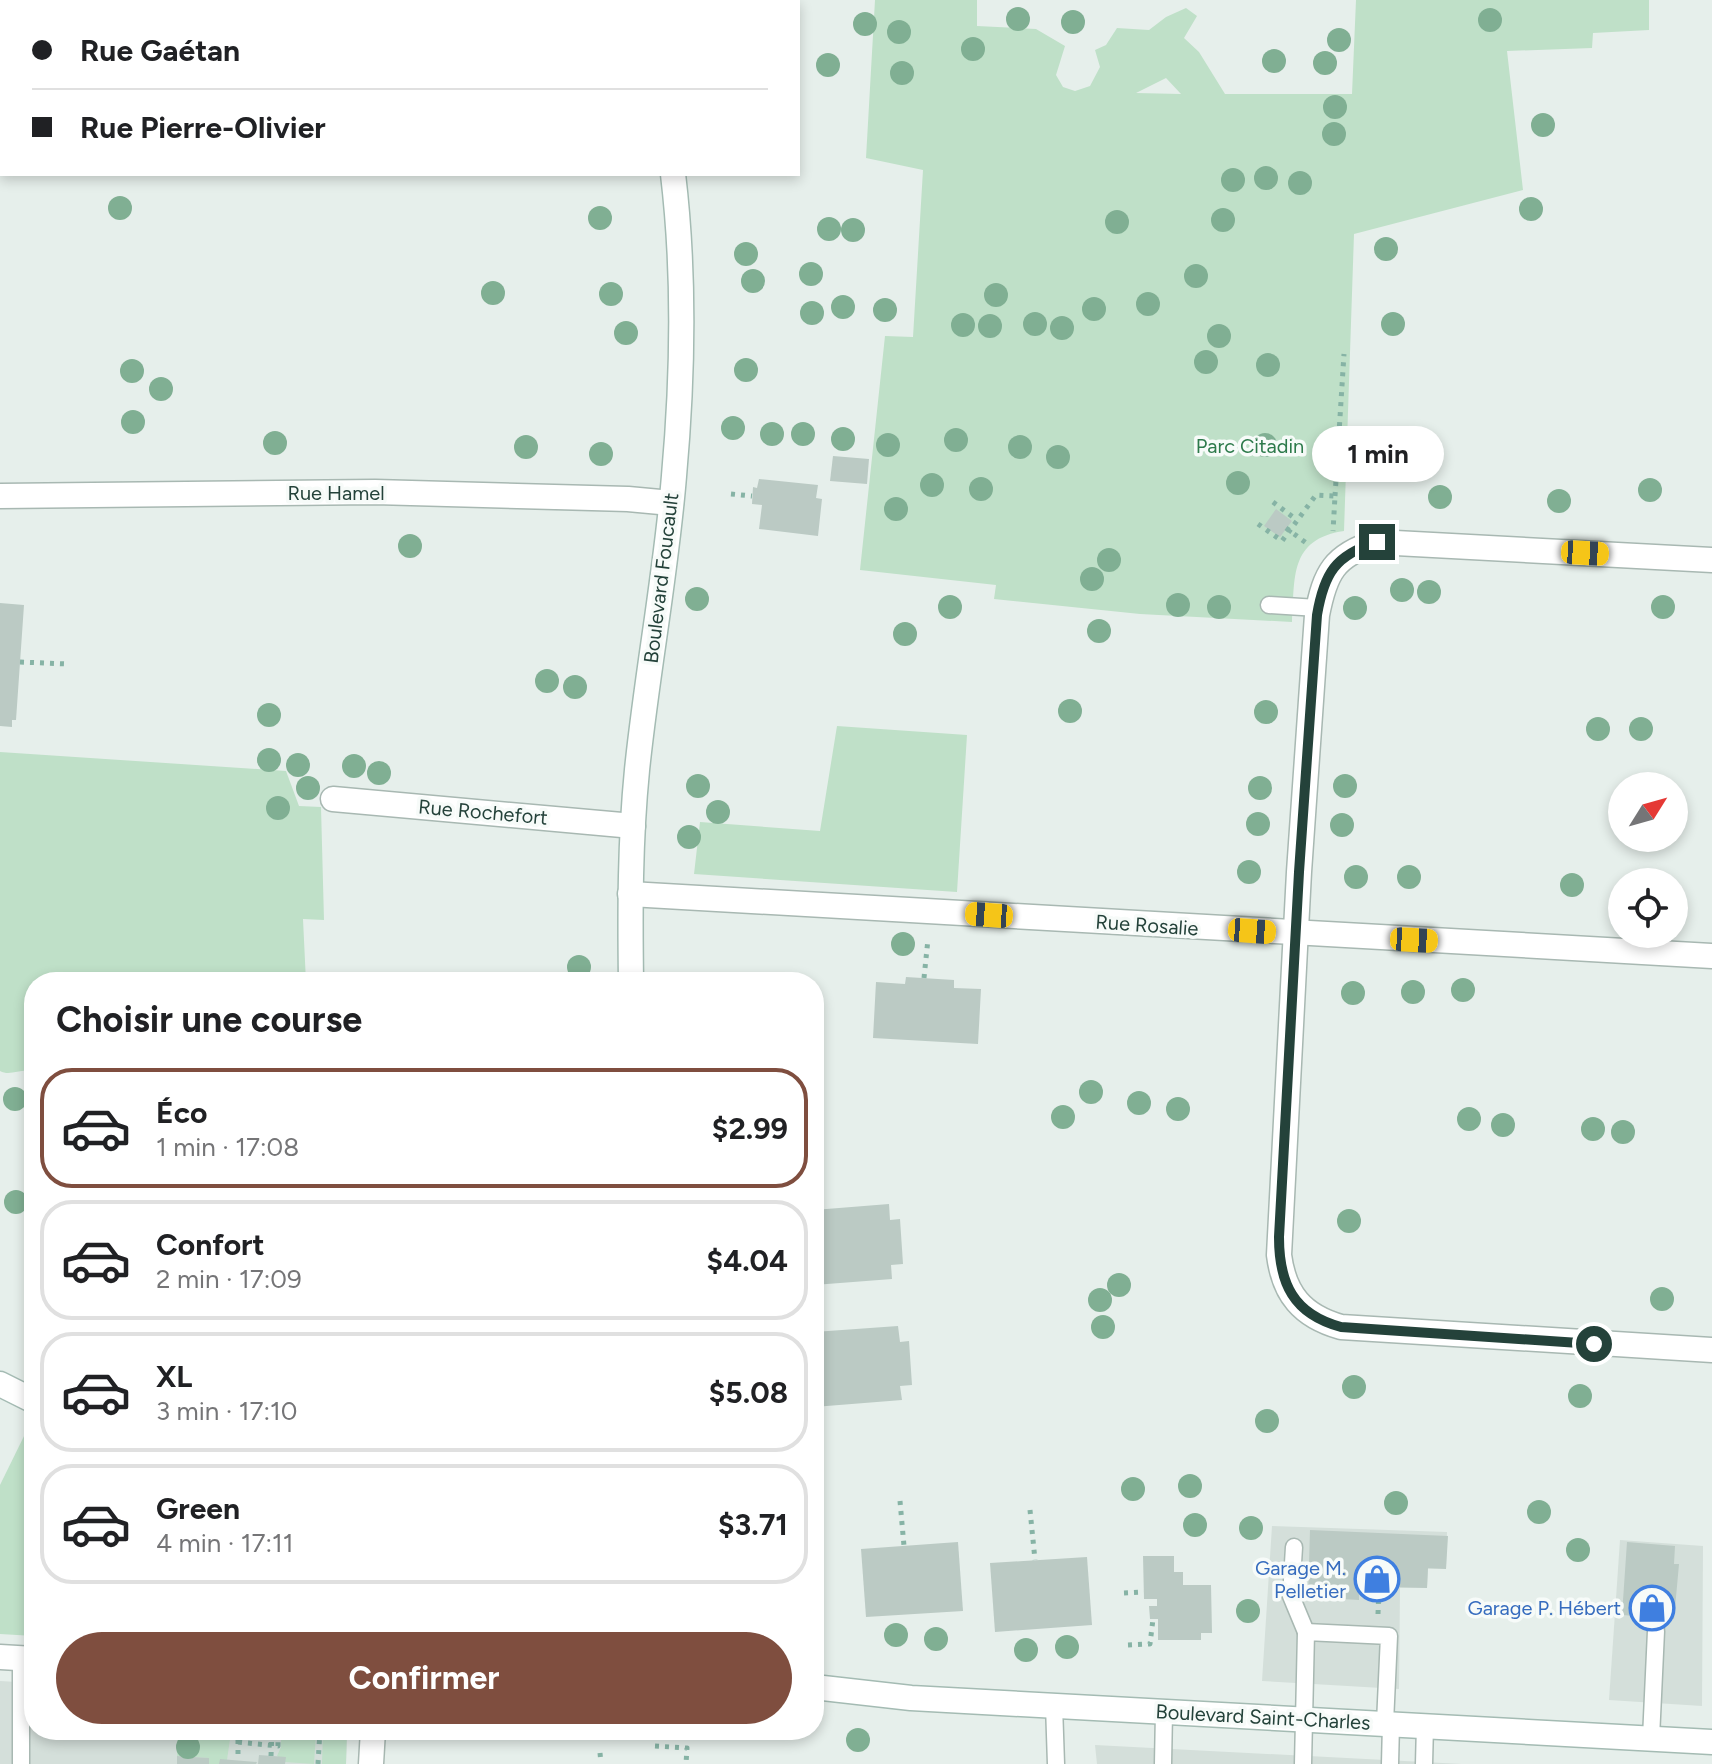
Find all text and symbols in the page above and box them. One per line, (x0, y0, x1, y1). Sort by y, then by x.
text: Rue Gaétan (80, 32, 240, 69)
text: Rue Pierre-Olivier (80, 109, 326, 146)
callout: 1 min (1311, 426, 1443, 482)
park label: Parc Citadin (1196, 434, 1304, 458)
text: 1 min (1347, 438, 1409, 470)
street label: Rue Hamel (287, 481, 385, 505)
street label: Boulevard Foucault (639, 491, 683, 665)
route end (1359, 524, 1395, 560)
car (1560, 540, 1610, 566)
north arrow (1608, 772, 1688, 852)
map controls (1608, 772, 1688, 948)
street label: Rue Rochefort (417, 794, 549, 830)
button: locate (1608, 868, 1688, 948)
car (964, 901, 1014, 929)
street label: Rue Rosalie (1095, 909, 1199, 941)
car (1227, 917, 1277, 945)
car (1389, 927, 1439, 953)
text: Choisir une course (56, 998, 362, 1041)
icon: car (60, 1092, 132, 1164)
text: Éco (156, 1094, 207, 1131)
text: $2.99 (712, 1110, 788, 1147)
text: 1 min · 17:08 (156, 1131, 299, 1163)
icon: car (60, 1224, 132, 1296)
text: Confort (156, 1226, 265, 1263)
text: $4.04 (707, 1242, 788, 1279)
text: 2 min · 17:09 (156, 1263, 302, 1295)
route start (1576, 1326, 1612, 1362)
icon: car (60, 1356, 132, 1428)
text: XL (156, 1358, 192, 1395)
text: $5.08 (709, 1374, 788, 1411)
text: 3 min · 17:10 (156, 1395, 297, 1427)
icon: car (60, 1488, 132, 1560)
text: Green (156, 1490, 240, 1527)
text: $3.71 (718, 1506, 788, 1543)
text: 4 min · 17:11 (156, 1527, 293, 1559)
shop icon: Garage M. Pelletier (1353, 1555, 1401, 1603)
place label: Garage M. Pelletier (1255, 1556, 1346, 1603)
shop icon: Garage P. Hébert (1628, 1584, 1676, 1632)
place label: Garage P. Hébert (1467, 1596, 1621, 1620)
button: Confirmer (56, 1632, 792, 1724)
street label: Boulevard Saint-Charles (1155, 1699, 1371, 1735)

